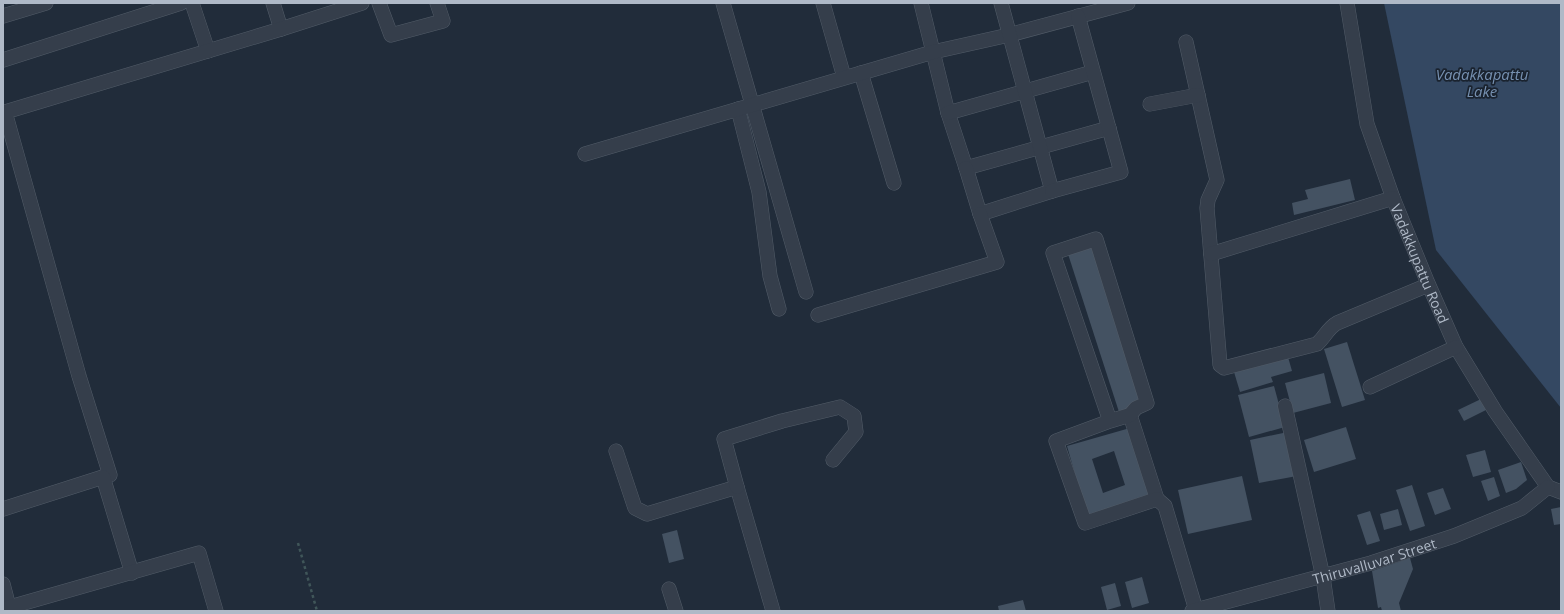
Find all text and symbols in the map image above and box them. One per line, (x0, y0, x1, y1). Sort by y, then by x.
water label: Vadakkapattu Lake (1436, 64, 1529, 101)
street label: Vadakkupattu Road (1387, 201, 1454, 326)
street label: Thiruvalluvar Street (1310, 533, 1438, 588)

